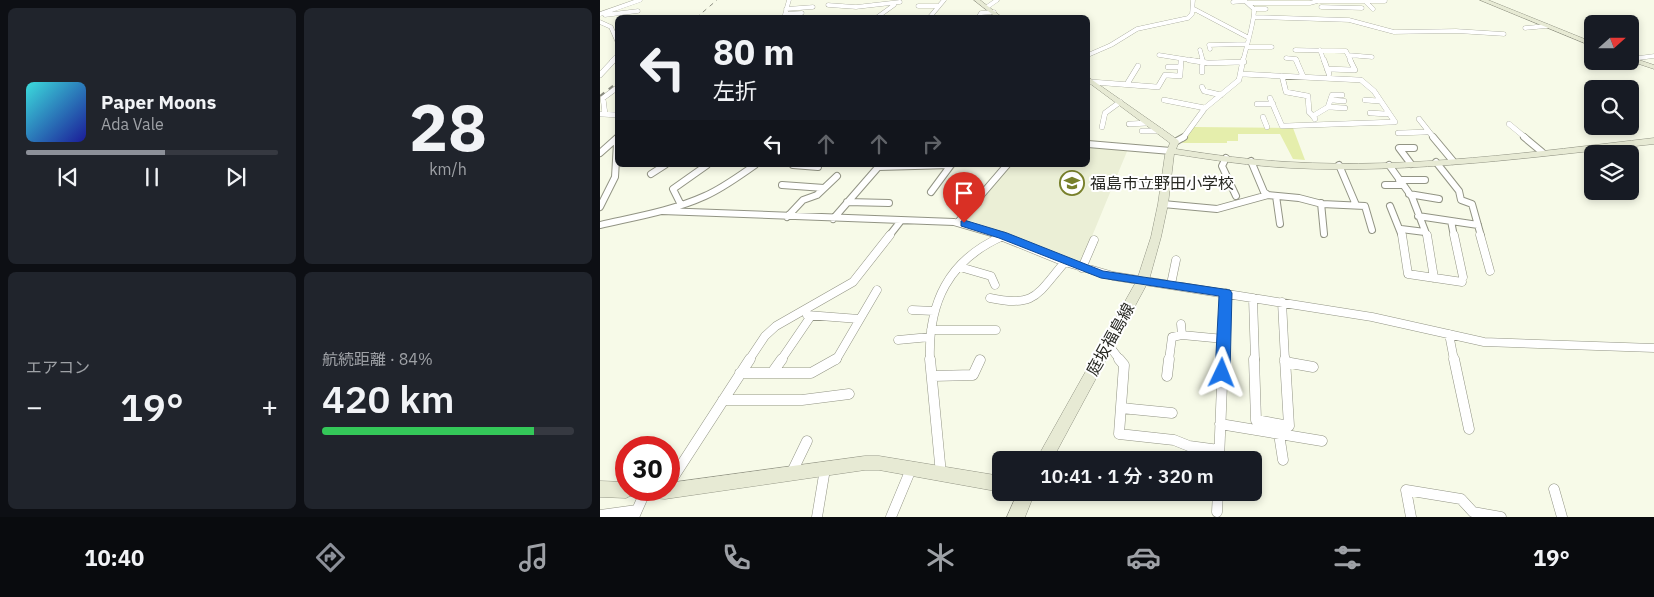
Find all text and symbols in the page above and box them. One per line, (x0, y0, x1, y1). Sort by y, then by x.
north arrow (1584, 15, 1639, 70)
map controls (1584, 15, 1639, 200)
text: 80 m (713, 29, 795, 75)
icon: left (630, 35, 695, 100)
text: 左折 (713, 76, 757, 105)
button: search (1584, 80, 1639, 135)
text: 28 (409, 84, 487, 169)
text: Paper Moons (101, 90, 216, 114)
text: Ada Vale (101, 114, 164, 134)
icon: left (759, 130, 787, 158)
icon: ahead (812, 130, 840, 158)
icon: ahead (865, 130, 893, 158)
icon: right (918, 130, 946, 158)
button: layers (1584, 145, 1639, 200)
text: km/h (429, 159, 467, 179)
icon: previous (54, 163, 82, 191)
icon: pause (138, 163, 166, 191)
icon: next (222, 163, 250, 191)
school or university icon: 福島市立野田小学校 (1059, 170, 1085, 196)
pin (943, 172, 985, 223)
place label: 福島市立野田小学校 (1090, 173, 1234, 193)
icon: arrive (950, 179, 978, 207)
street label: 庭坂福島線 (1082, 299, 1138, 379)
position arrow (1195, 346, 1247, 398)
text: 航続距離 · 84% (322, 349, 433, 369)
text: エアコン (26, 357, 90, 377)
text: 420 km (322, 374, 454, 423)
text: 19° (120, 382, 184, 431)
text: − (26, 388, 43, 425)
text: + (261, 388, 278, 425)
speed limit sign: 30 (615, 436, 680, 501)
text: 10:41 · 1 分 · 320 m (1040, 464, 1214, 488)
icon: directions (313, 540, 348, 575)
icon: music (516, 540, 551, 575)
icon: phone (719, 540, 754, 575)
icon: climate (923, 540, 958, 575)
icon: car (1126, 540, 1161, 575)
icon: filters (1330, 540, 1365, 575)
text: 10:40 (84, 543, 144, 572)
text: 19° (1533, 543, 1570, 572)

